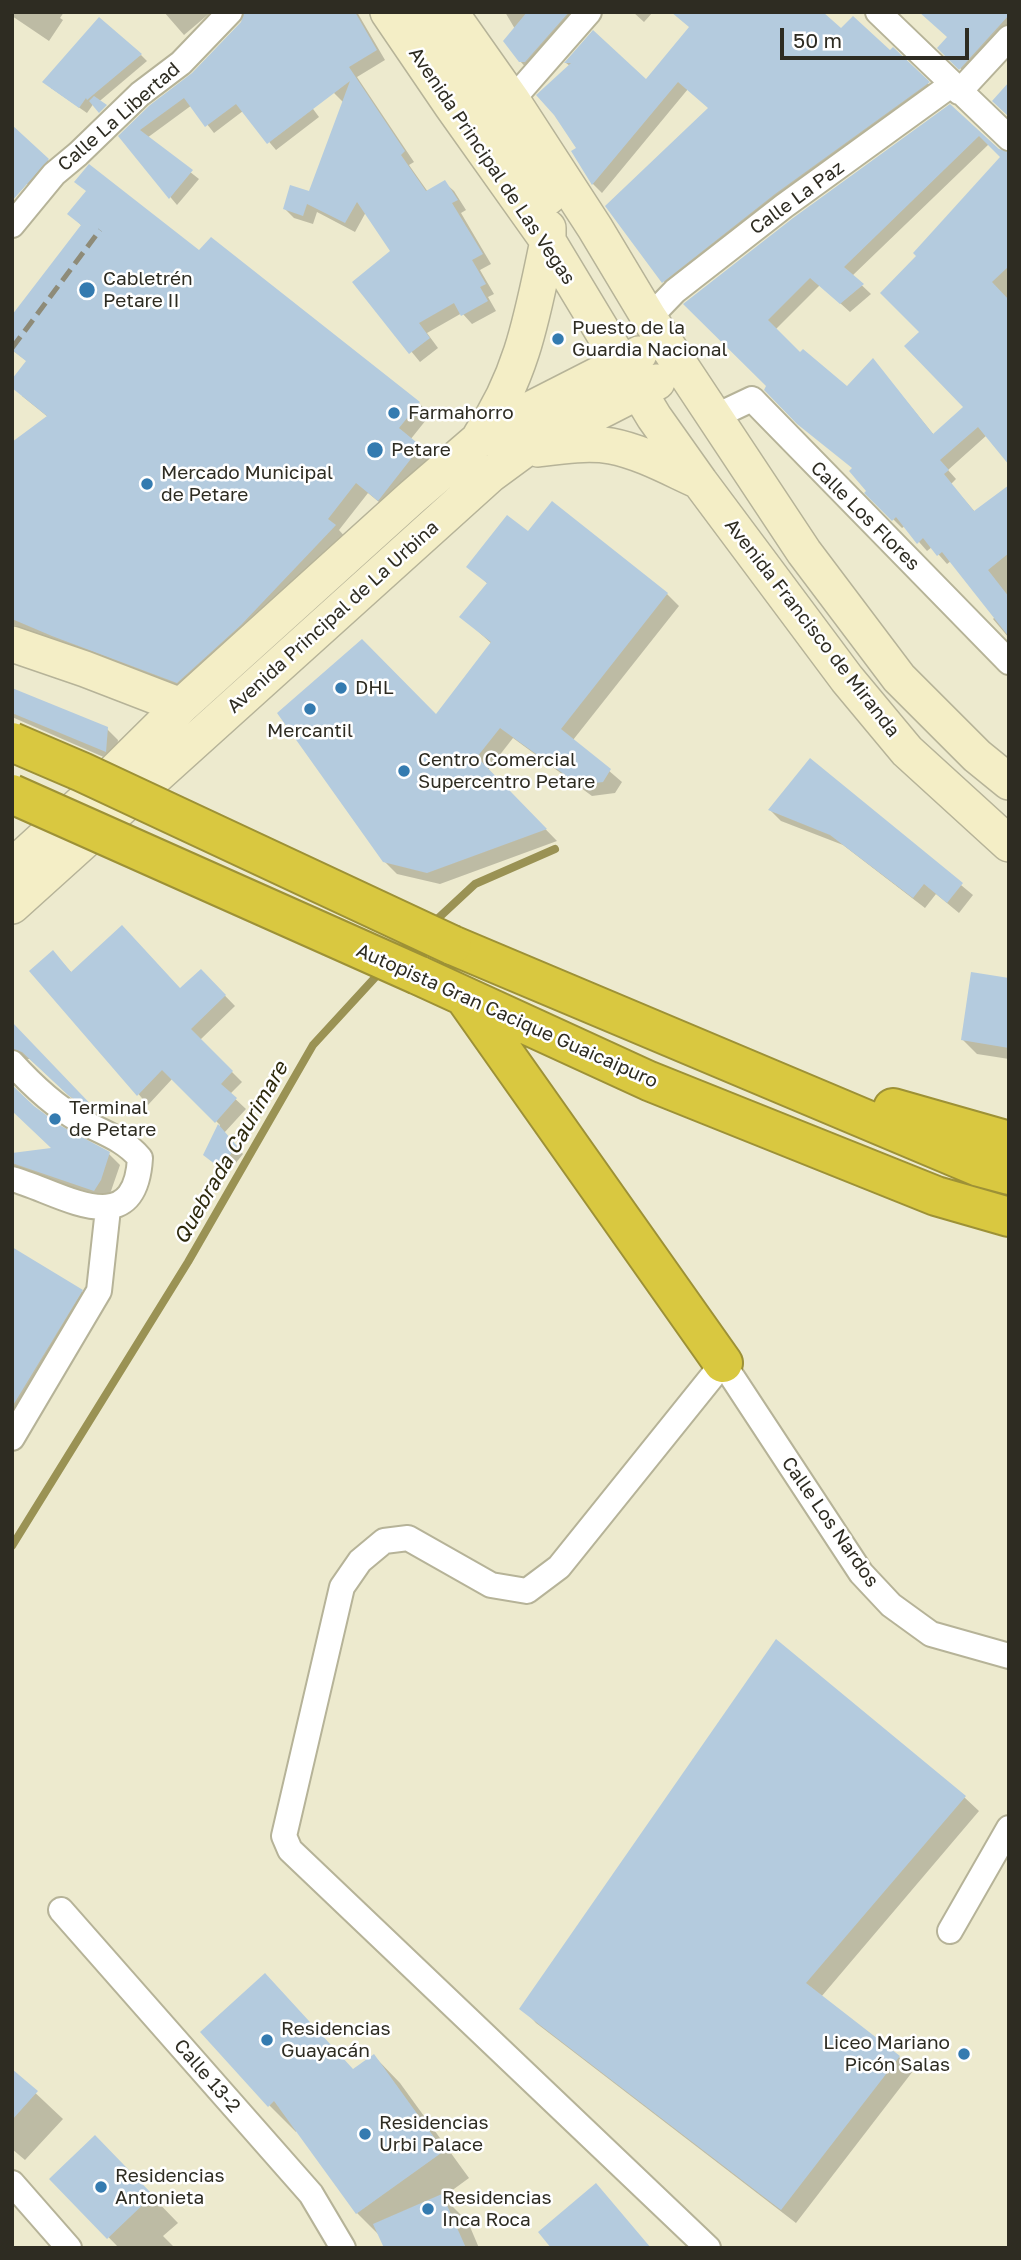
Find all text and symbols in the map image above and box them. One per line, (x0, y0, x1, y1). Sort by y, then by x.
scale bar (783, 14, 972, 58)
text: 50 m (793, 27, 842, 53)
street label: Avenida Principal de Las Vegas (404, 43, 580, 289)
street label: Calle La Libertad (53, 58, 185, 176)
street label: Calle La Paz (746, 156, 848, 240)
place label: Cabletrén Petare II (103, 268, 193, 312)
marker: Cabletrén Petare II (77, 280, 97, 300)
place label: Puesto de la Guardia Nacional (572, 317, 728, 361)
marker: Puesto de la Guardia Nacional (550, 331, 566, 347)
place label: Farmahorro (408, 402, 514, 424)
marker: Farmahorro (386, 405, 402, 421)
place label: Petare (391, 439, 451, 461)
marker: Petare (365, 440, 385, 460)
street label: Calle Los Flores (806, 457, 924, 575)
place label: Mercado Municipal de Petare (161, 462, 333, 506)
marker: Mercado Municipal de Petare (139, 476, 155, 492)
street label: Avenida Francisco de Miranda (720, 514, 904, 742)
street label: Avenida Principal de La Urbina (223, 516, 443, 718)
place label: DHL (355, 677, 394, 699)
marker: DHL (333, 680, 349, 696)
marker: Mercantil (302, 701, 318, 717)
place label: Mercantil (267, 720, 353, 742)
place label: Centro Comercial Supercentro Petare (418, 749, 595, 793)
marker: Centro Comercial Supercentro Petare (396, 763, 412, 779)
street label: Autopista Gran Cacique Guaicaipuro (353, 939, 661, 1093)
water label: Quebrada Caurimare (168, 1057, 294, 1249)
place label: Terminal de Petare (69, 1097, 156, 1141)
marker: Terminal de Petare (47, 1111, 63, 1127)
street label: Calle Los Nardos (777, 1452, 883, 1592)
place label: Residencias Guayacán (281, 2018, 391, 2062)
marker: Residencias Guayacán (259, 2032, 275, 2048)
place label: Liceo Mariano Picón Salas (823, 2032, 950, 2076)
street label: Calle 13-2 (169, 2035, 245, 2117)
marker: Liceo Mariano Picón Salas (956, 2046, 972, 2062)
place label: Residencias Urbi Palace (379, 2112, 489, 2156)
marker: Residencias Urbi Palace (357, 2126, 373, 2142)
place label: Residencias Antonieta (115, 2165, 225, 2209)
marker: Residencias Antonieta (93, 2179, 109, 2195)
place label: Residencias Inca Roca (442, 2187, 552, 2231)
marker: Residencias Inca Roca (420, 2201, 436, 2217)

